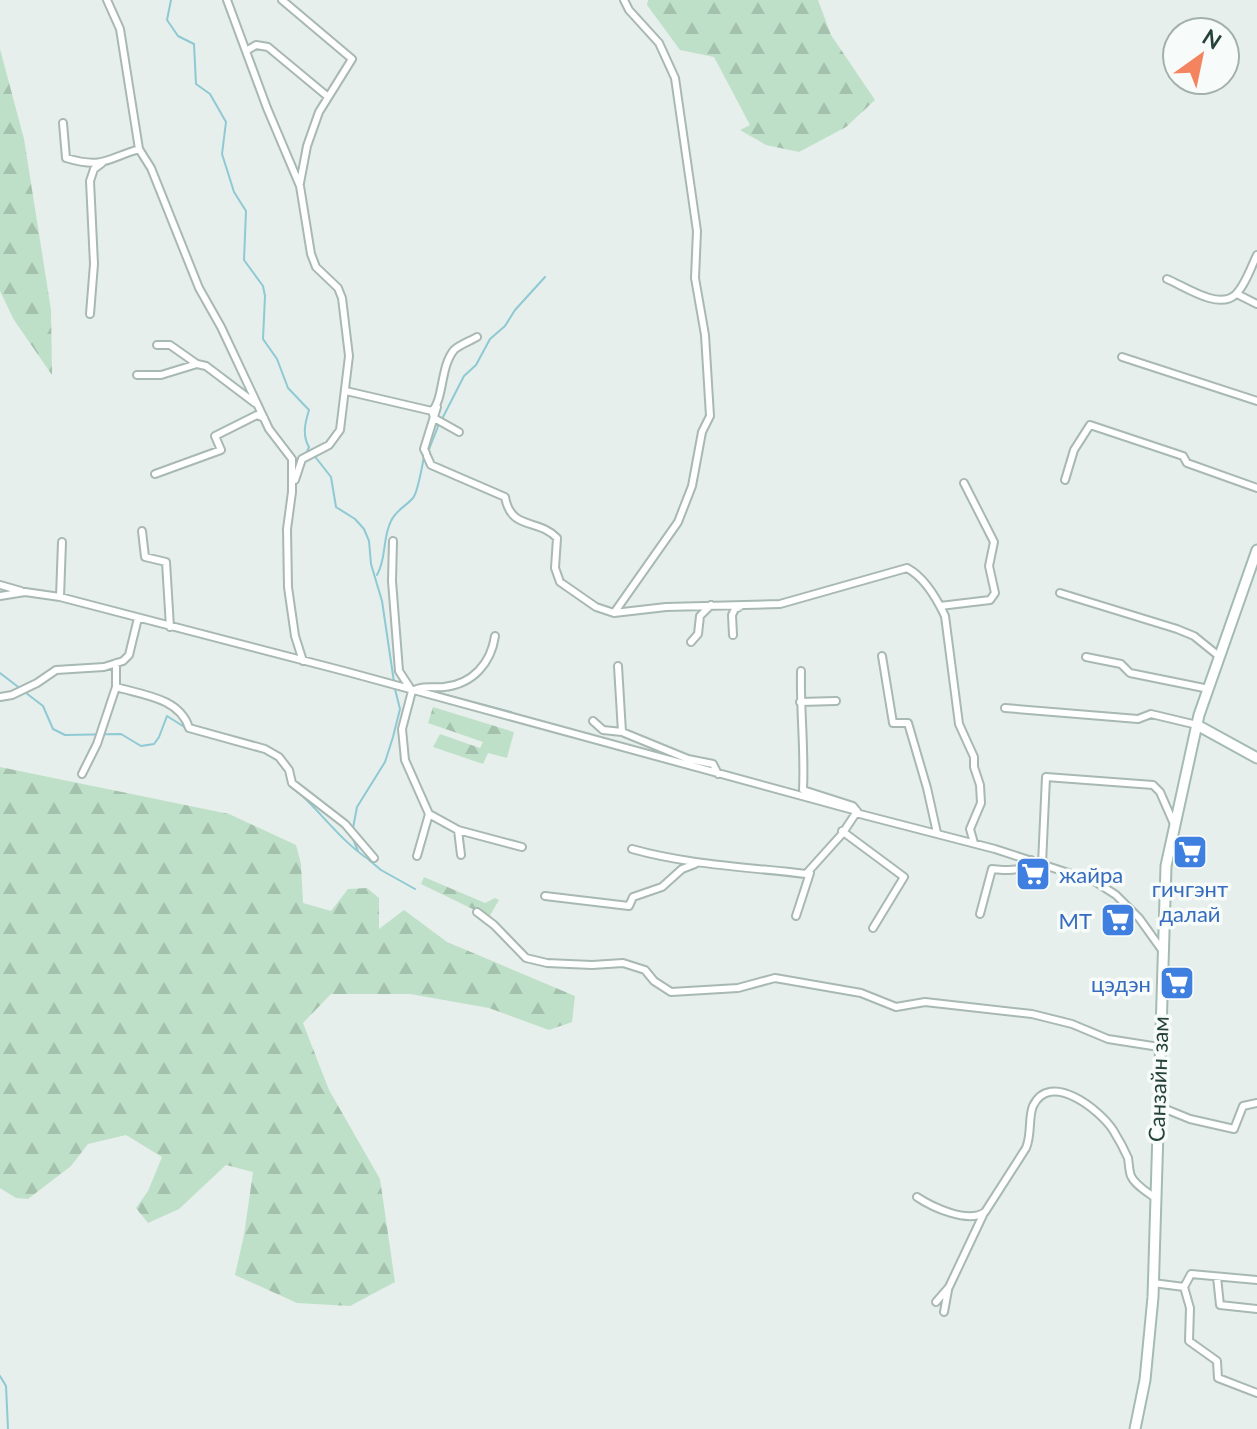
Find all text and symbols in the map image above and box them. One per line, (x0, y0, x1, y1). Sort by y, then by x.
north arrow (1161, 16, 1241, 96)
text: N (1198, 23, 1227, 55)
supermarket icon: гичгэнт далай (1171, 833, 1209, 871)
supermarket icon: жайра (1014, 855, 1052, 893)
place label: жайра (1059, 861, 1123, 888)
place label: гичгэнт далай (1152, 875, 1228, 927)
supermarket icon: MT (1099, 901, 1137, 939)
place label: MT (1059, 907, 1092, 934)
supermarket icon: цэдэн (1158, 964, 1196, 1002)
place label: цэдэн (1091, 970, 1151, 997)
street label: Санзайн зам (1142, 1016, 1174, 1142)

